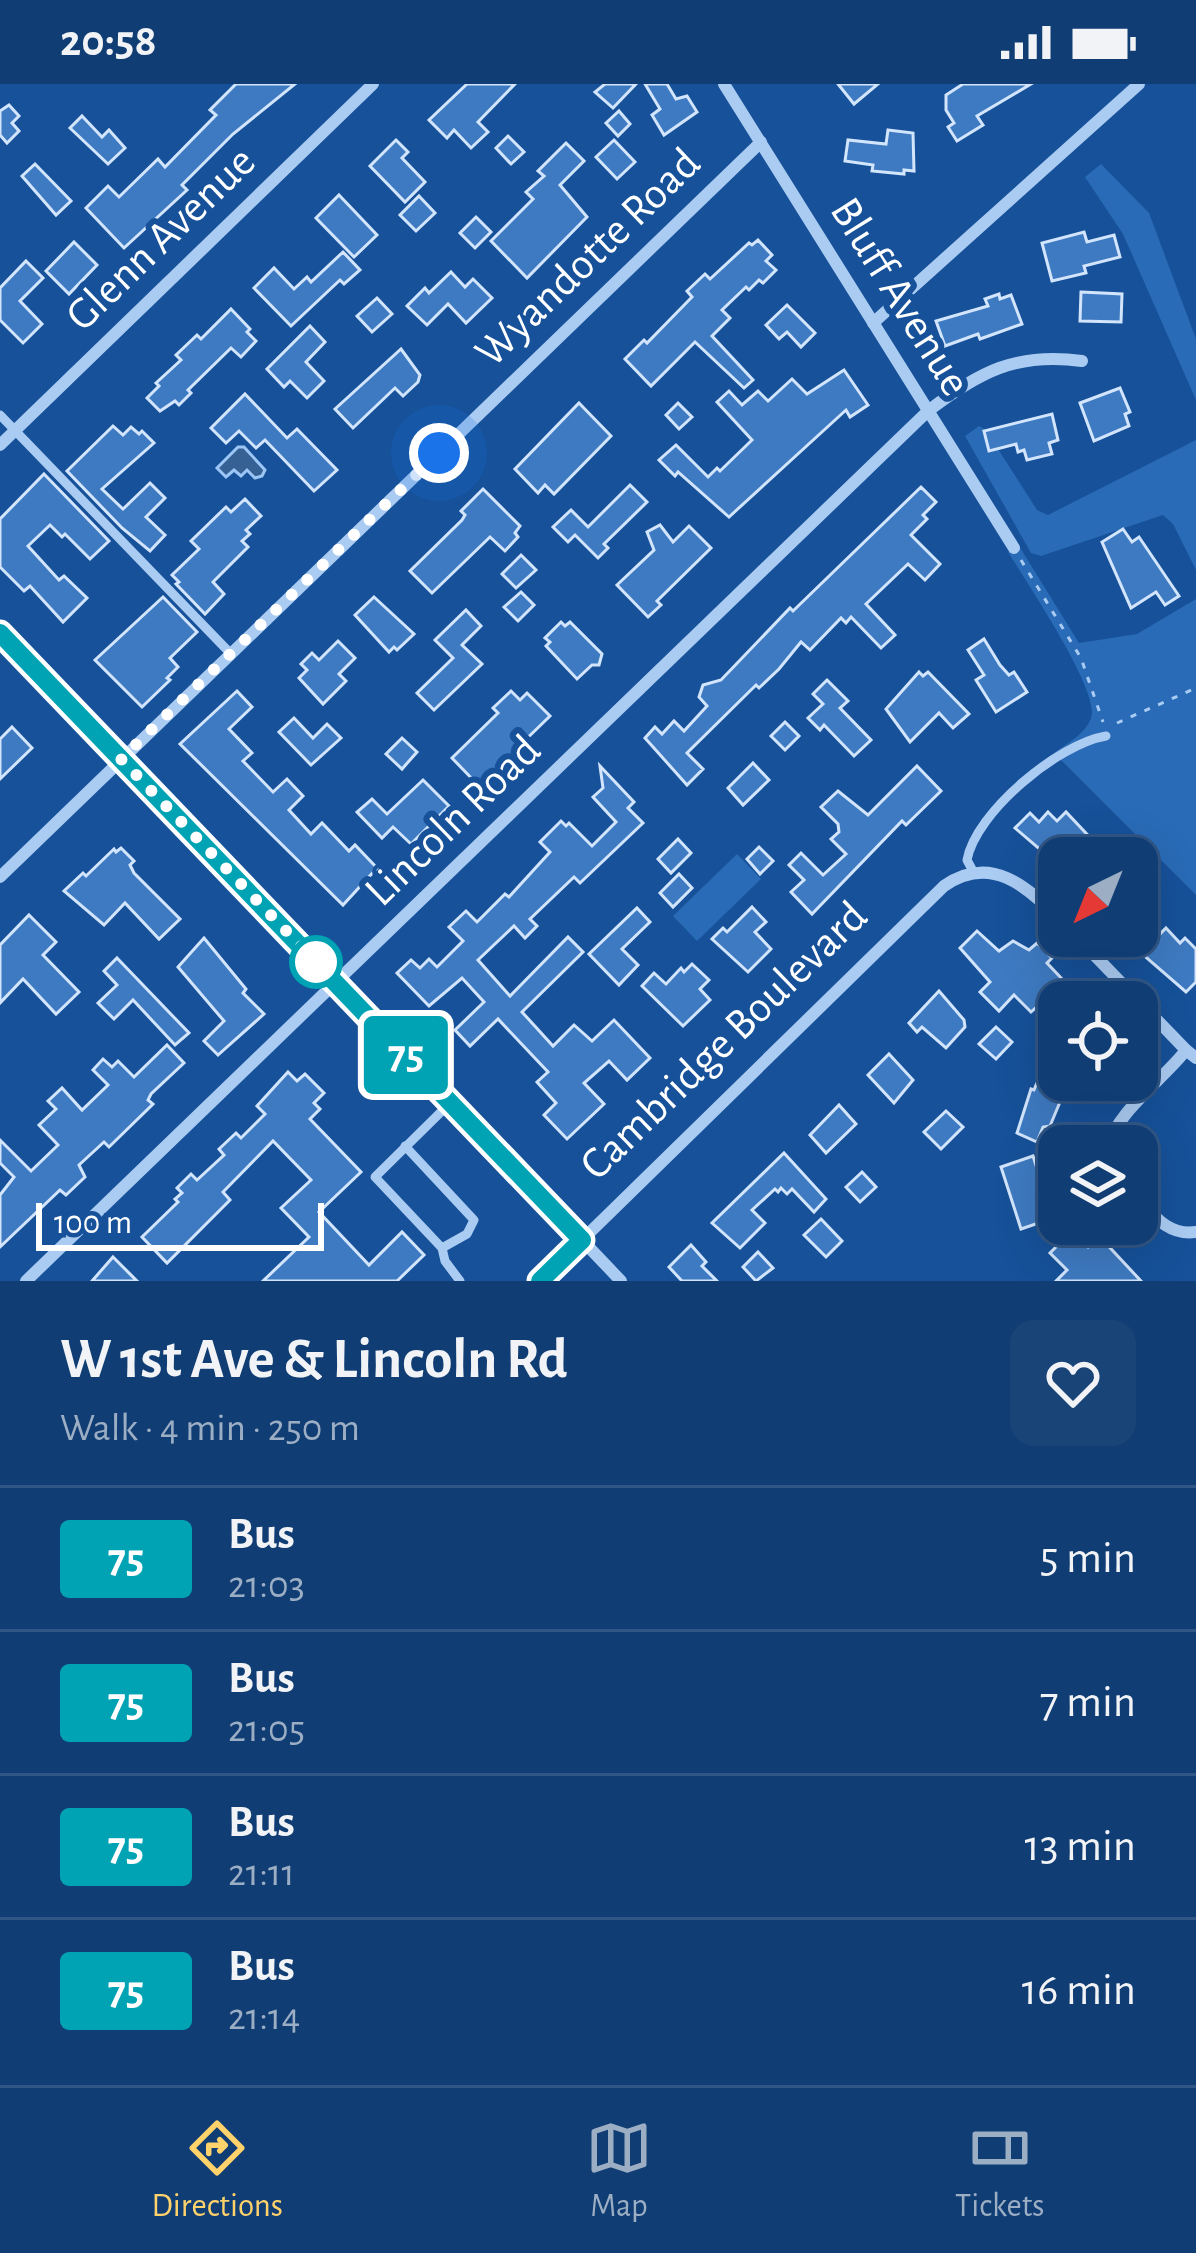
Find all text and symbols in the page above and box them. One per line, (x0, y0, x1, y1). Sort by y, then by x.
text: 20:58 (60, 19, 157, 64)
street label: Glenn Avenue (58, 138, 264, 340)
street label: Wyandotte Road (467, 140, 709, 376)
street label: Bluff Avenue (822, 190, 978, 404)
your location (409, 423, 469, 483)
street label: Lincoln Road (357, 727, 549, 915)
north arrow (1038, 837, 1158, 957)
map controls (1038, 837, 1158, 1245)
street label: Cambridge Boulevard (572, 893, 876, 1189)
unlabelled marker (291, 937, 341, 987)
button: locate (1038, 981, 1158, 1101)
line badge: 75 (352, 1016, 460, 1094)
text: 75 (388, 1034, 424, 1076)
button: layers (1038, 1125, 1158, 1245)
scale bar (36, 1197, 324, 1250)
text: 100 m (54, 1207, 132, 1240)
button: heart (1010, 1320, 1136, 1446)
text: W 1st Ave & Lincoln Rd (60, 1331, 568, 1388)
text: Walk · 4 min · 250 m (60, 1409, 360, 1448)
text: Bus (228, 1512, 295, 1557)
text: 5 min (1040, 1536, 1136, 1581)
text: 75 (108, 1538, 144, 1580)
text: 21:03 (228, 1566, 305, 1605)
text: Bus (228, 1656, 295, 1701)
text: 7 min (1040, 1680, 1136, 1725)
text: 75 (108, 1682, 144, 1724)
text: 21:05 (228, 1710, 305, 1749)
text: Bus (228, 1800, 295, 1845)
text: 13 min (1024, 1824, 1136, 1869)
text: 75 (108, 1826, 144, 1868)
text: 21:11 (228, 1854, 295, 1893)
text: Bus (228, 1944, 295, 1989)
text: 16 min (1022, 1968, 1136, 2013)
text: 75 (108, 1970, 144, 2012)
text: 21:14 (228, 1998, 300, 2037)
tab: Directions (152, 2115, 283, 2227)
tab: Map (586, 2115, 652, 2227)
tab: Tickets (955, 2115, 1044, 2227)

